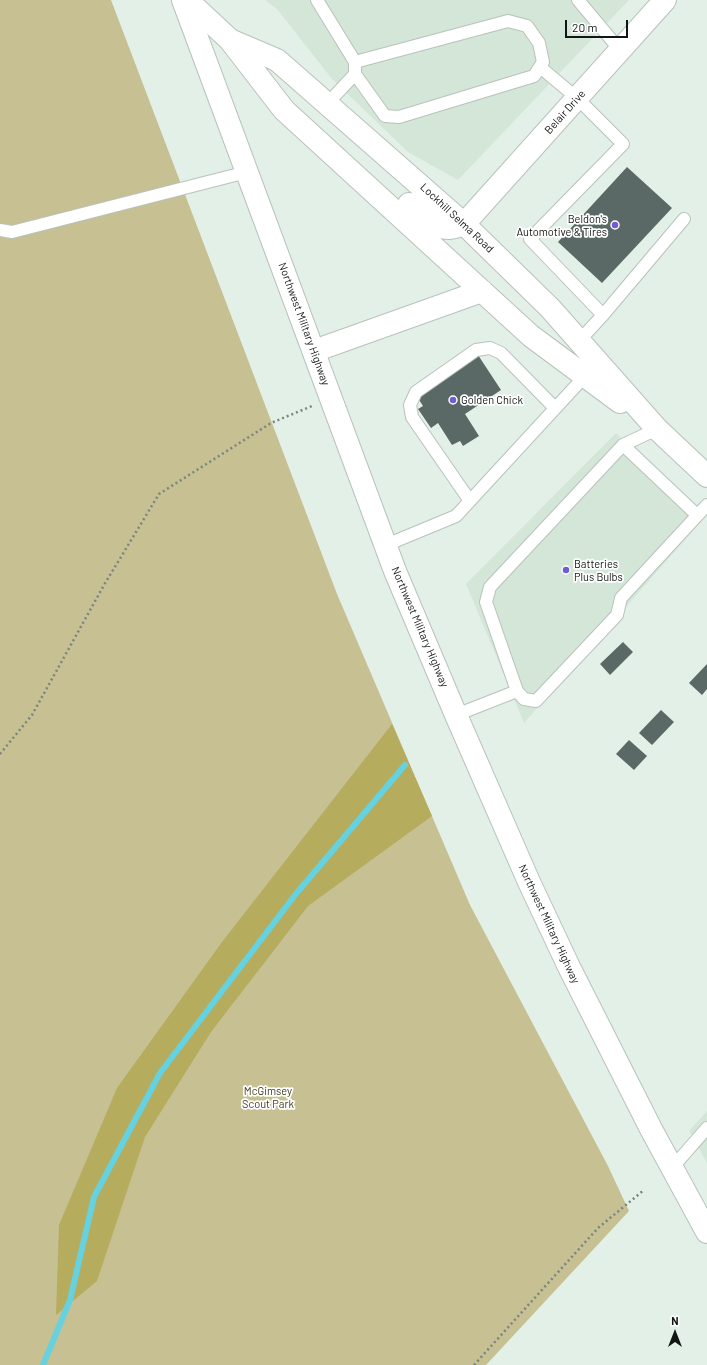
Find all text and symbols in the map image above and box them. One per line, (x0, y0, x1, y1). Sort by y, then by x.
scale bar (567, 12, 630, 38)
text: 20 m (572, 20, 598, 34)
street label: Belair Drive (542, 87, 588, 137)
street label: Lockhill Selma Road (418, 181, 496, 255)
place label: Beldon's Automotive & Tires (516, 212, 607, 238)
marker: Beldon's Automotive & Tires (610, 220, 620, 230)
street label: Northwest Military Highway (276, 261, 332, 387)
place label: Golden Chick (461, 393, 523, 407)
marker: Golden Chick (448, 395, 458, 405)
place label: Batteries Plus Bulbs (574, 557, 623, 583)
street label: Northwest Military Highway (389, 565, 451, 689)
marker: Batteries Plus Bulbs (561, 565, 571, 575)
street label: Northwest Military Highway (516, 862, 582, 986)
park label: McGimsey Scout Park (242, 1084, 294, 1110)
north arrow (655, 1313, 695, 1353)
text: N (671, 1314, 679, 1327)

